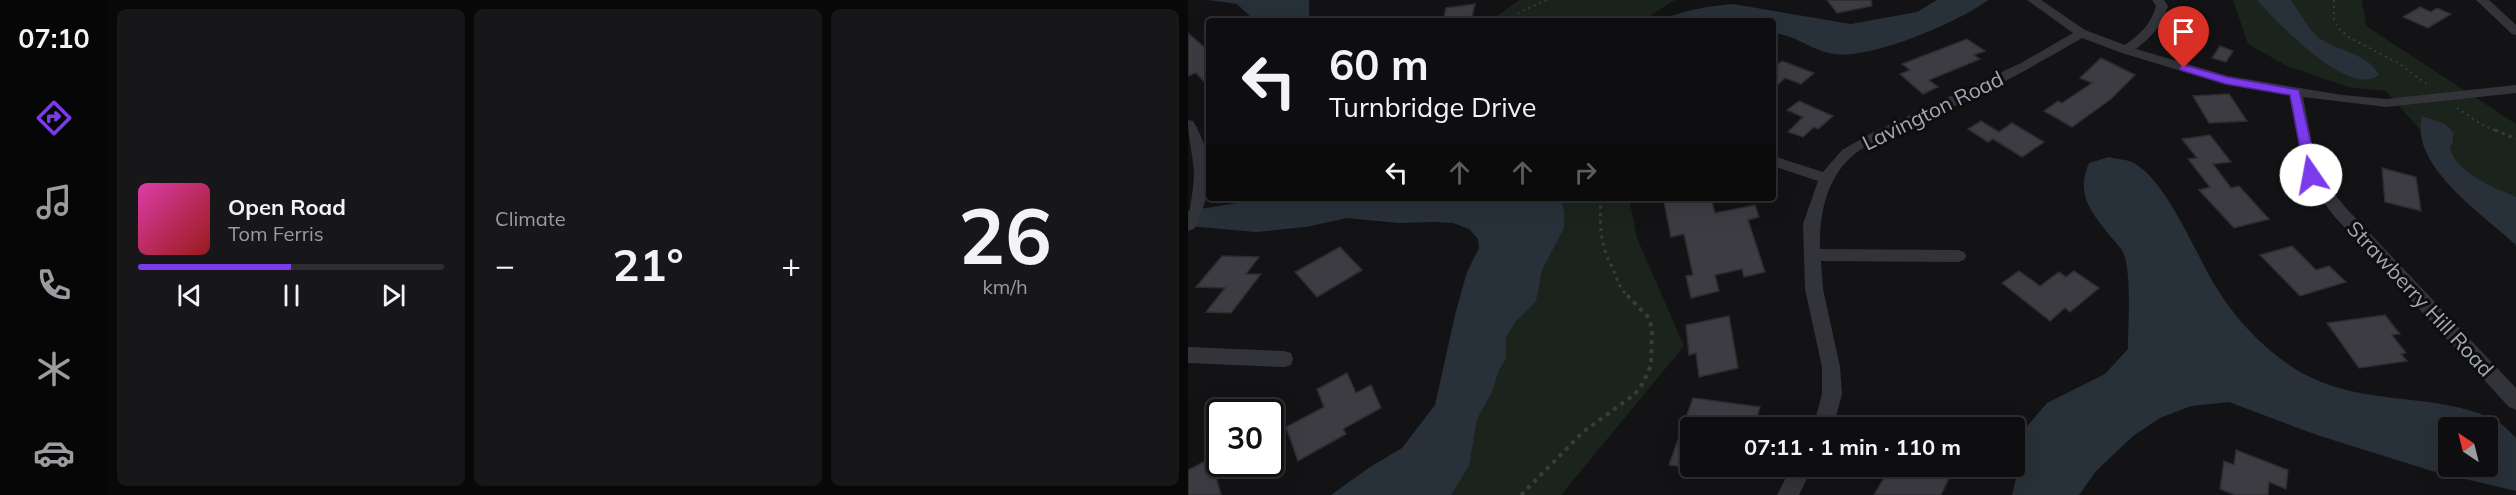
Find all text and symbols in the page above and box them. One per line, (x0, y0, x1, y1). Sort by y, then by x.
pin (2158, 6, 2209, 68)
icon: arrive (2167, 15, 2200, 48)
text: 07:10 (18, 21, 90, 55)
text: 60 m (1329, 38, 1429, 91)
icon: left (1230, 42, 1308, 120)
street label: Lavington Road (1858, 65, 2007, 155)
text: Turnbridge Drive (1329, 90, 1536, 124)
icon: directions (33, 97, 75, 139)
position arrow (2279, 143, 2343, 207)
icon: left (1380, 156, 1413, 189)
icon: ahead (1443, 156, 1476, 189)
icon: ahead (1506, 156, 1539, 189)
icon: right (1569, 156, 1602, 189)
icon: music (33, 181, 75, 223)
text: 26 (958, 186, 1052, 284)
text: Open Road (228, 193, 346, 221)
text: Climate (495, 206, 566, 231)
street label: Strawberry Hill Road (2342, 215, 2500, 382)
text: Tom Ferris (228, 221, 324, 246)
text: 21° (612, 236, 684, 292)
text: − (495, 244, 515, 285)
text: + (781, 244, 801, 285)
icon: phone (33, 264, 75, 306)
text: km/h (982, 274, 1028, 299)
icon: previous (173, 279, 206, 312)
icon: pause (275, 279, 308, 312)
icon: next (377, 279, 410, 312)
icon: climate (33, 348, 75, 390)
speed limit sign: 30 (1206, 399, 1284, 477)
north arrow (2438, 417, 2498, 477)
map controls (2438, 417, 2498, 477)
icon: car (33, 432, 75, 474)
text: 07:11 · 1 min · 110 m (1744, 433, 1961, 461)

